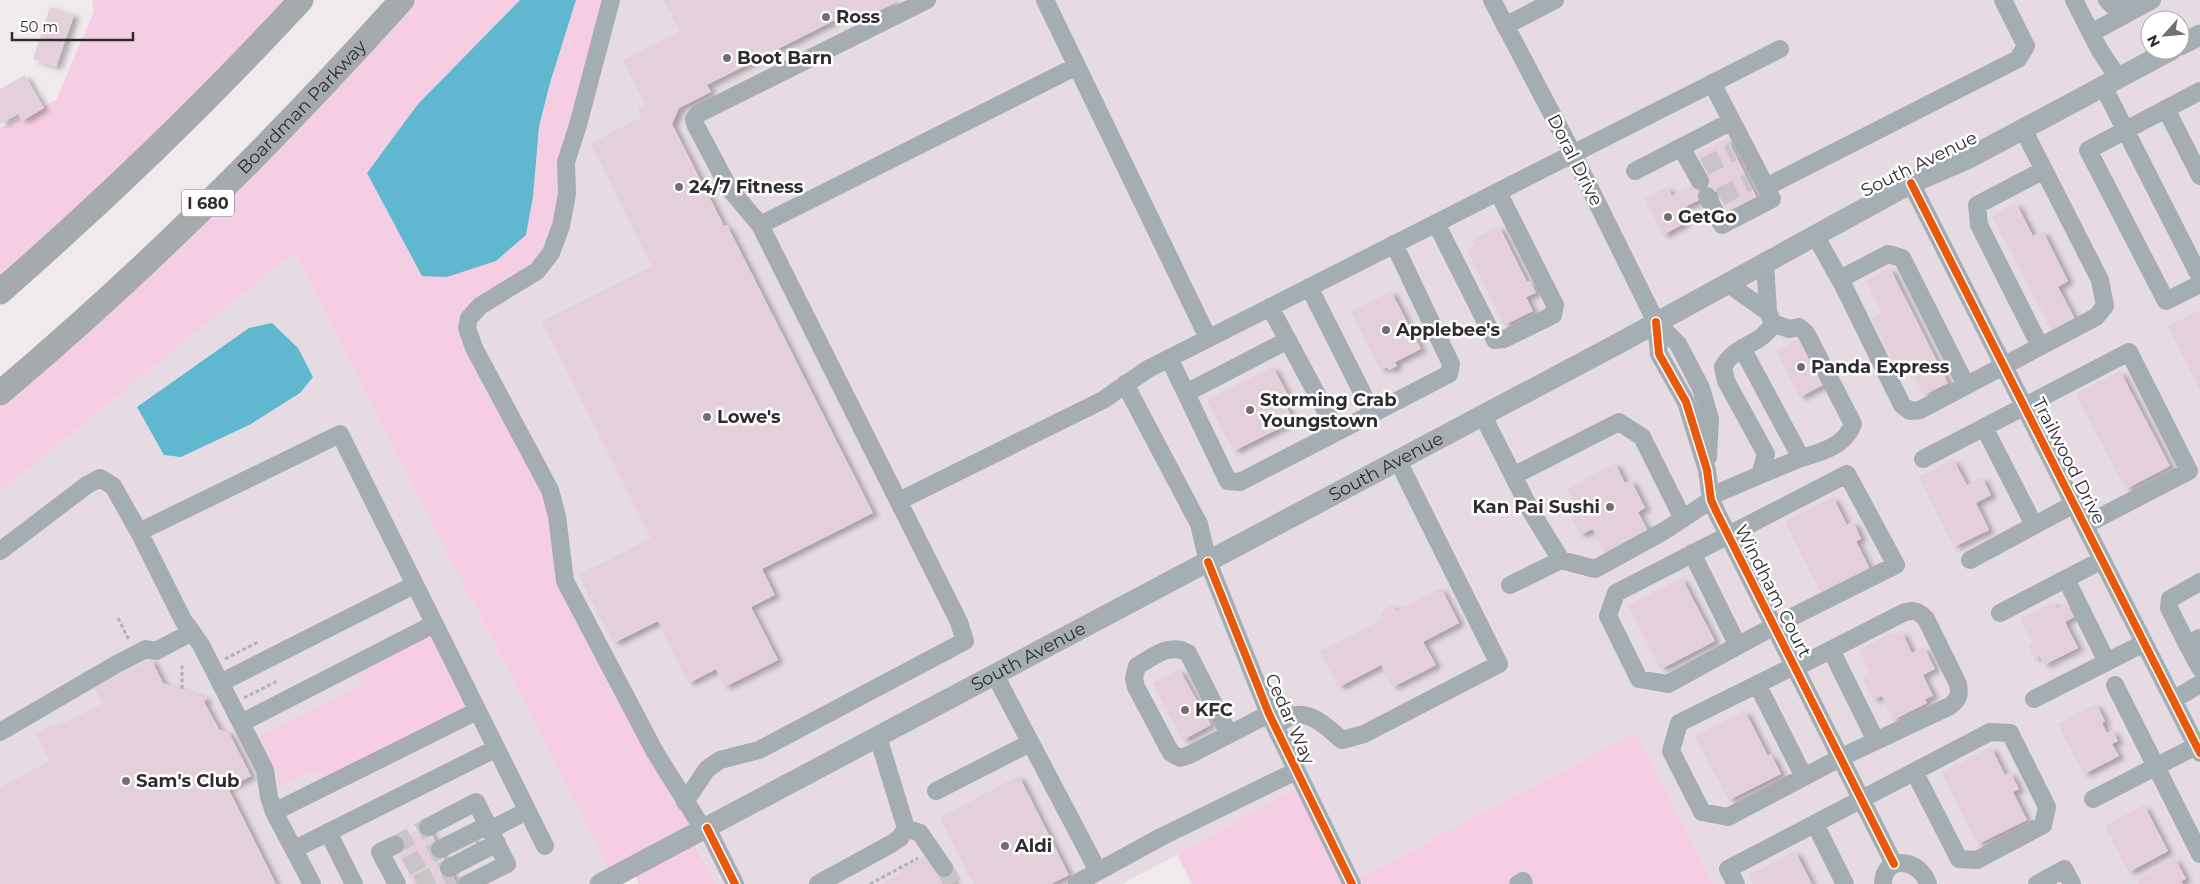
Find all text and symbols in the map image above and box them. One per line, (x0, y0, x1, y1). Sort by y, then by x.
place label: Ross (836, 6, 881, 28)
scale bar (12, 10, 134, 42)
north arrow (2140, 10, 2190, 60)
marker: Ross (820, 11, 832, 23)
text: 50 m (20, 17, 58, 36)
text: N (2143, 32, 2164, 50)
street label: Boardman Parkway (233, 35, 371, 179)
place label: Boot Barn (737, 47, 832, 69)
marker: Boot Barn (721, 52, 733, 64)
street label: Doral Drive (1543, 110, 1608, 210)
street label: South Avenue (1857, 126, 1981, 202)
place label: 24/7 Fitness (689, 176, 804, 198)
marker: 24/7 Fitness (673, 181, 685, 193)
road number: I 680 (182, 190, 234, 217)
place label: GetGo (1678, 206, 1737, 228)
marker: GetGo (1662, 211, 1674, 223)
place label: Applebee's (1395, 319, 1500, 341)
marker: Applebee's (1380, 324, 1392, 336)
place label: Panda Express (1811, 356, 1950, 378)
marker: Panda Express (1795, 361, 1807, 373)
place label: Storming Crab Youngstown (1259, 389, 1397, 432)
street label: Trailwood Drive (2028, 394, 2110, 528)
marker: Storming Crab Youngstown (1244, 404, 1256, 416)
place label: Lowe's (717, 406, 781, 428)
marker: Lowe's (701, 411, 713, 423)
street label: South Avenue (1325, 427, 1447, 506)
place label: Kan Pai Sushi (1472, 496, 1600, 518)
marker: Kan Pai Sushi (1604, 501, 1616, 513)
street label: Windham Court (1730, 521, 1816, 661)
street label: South Avenue (967, 617, 1090, 696)
street label: Cedar Way (1260, 670, 1320, 768)
place label: KFC (1195, 699, 1233, 721)
marker: KFC (1179, 704, 1191, 716)
place label: Sam's Club (136, 770, 240, 792)
marker: Sam's Club (120, 775, 132, 787)
place label: Aldi (1014, 835, 1052, 857)
marker: Aldi (999, 840, 1011, 852)

